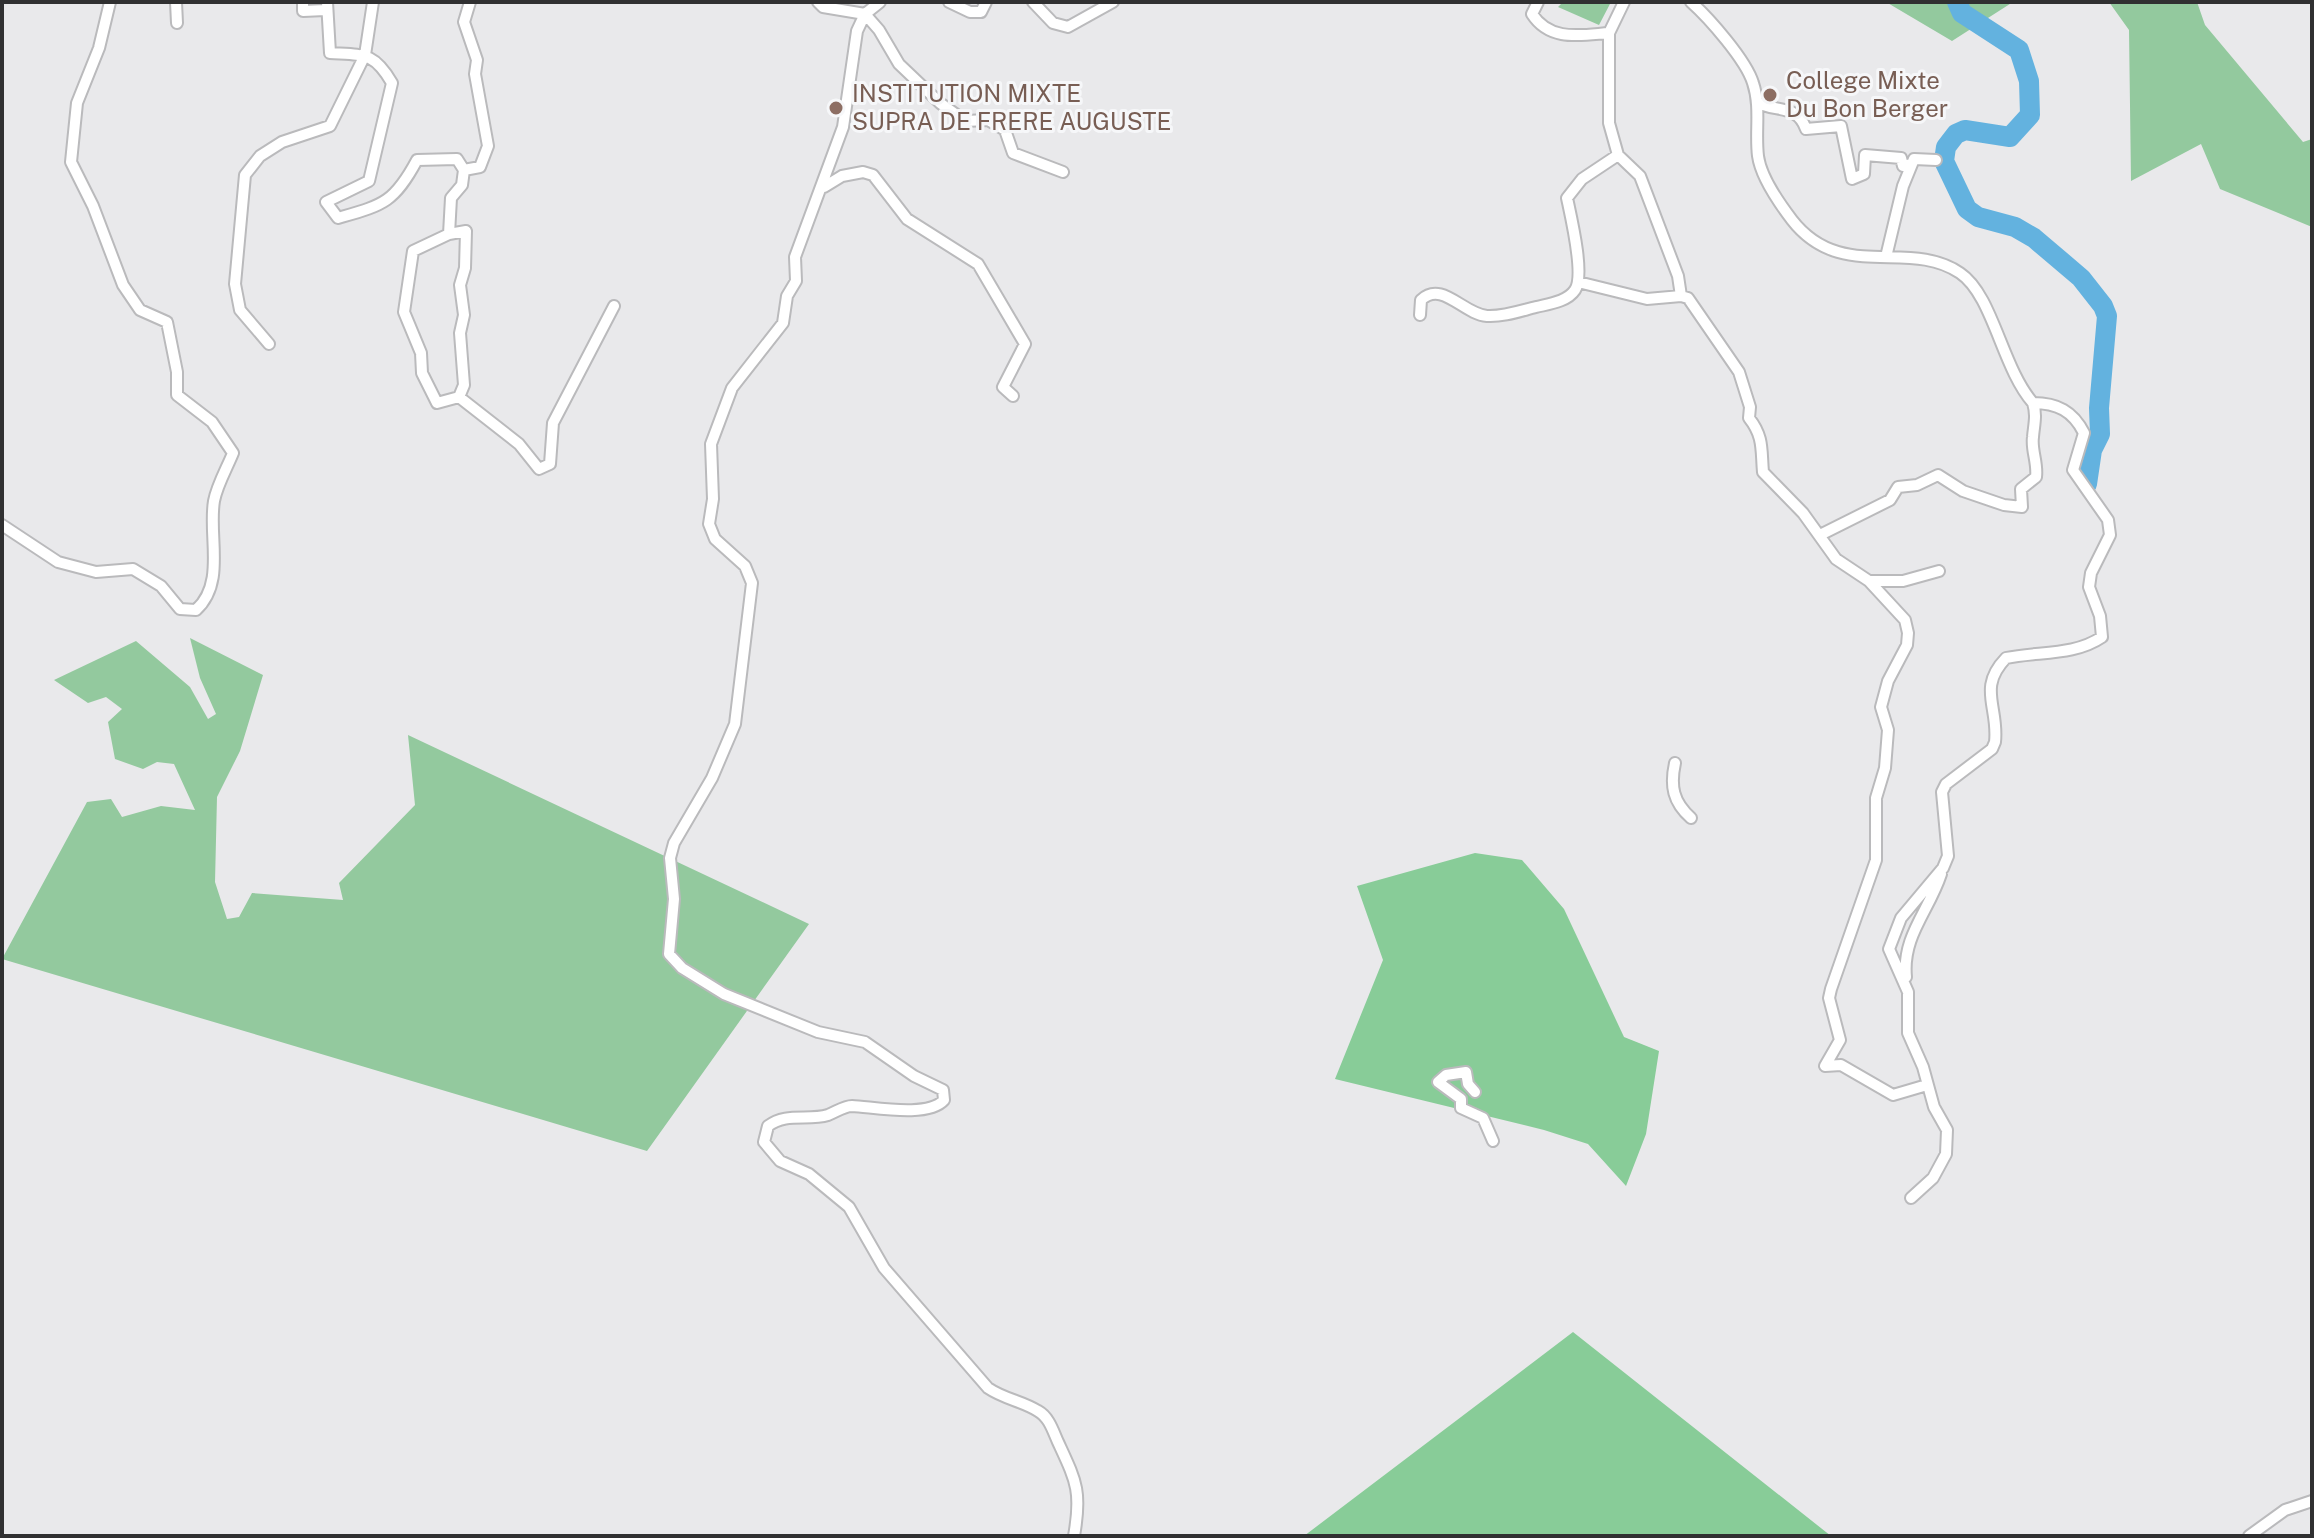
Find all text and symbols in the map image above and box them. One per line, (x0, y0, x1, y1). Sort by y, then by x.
place label: College Mixte Du Bon Berger (1786, 66, 1948, 122)
place label: INSTITUTION MIXTE SUPRA DE FRERE AUGUSTE (852, 79, 1171, 135)
marker: College Mixte Du Bon Berger (1761, 86, 1779, 104)
marker: INSTITUTION MIXTE SUPRA DE FRERE AUGUSTE (827, 99, 845, 117)

